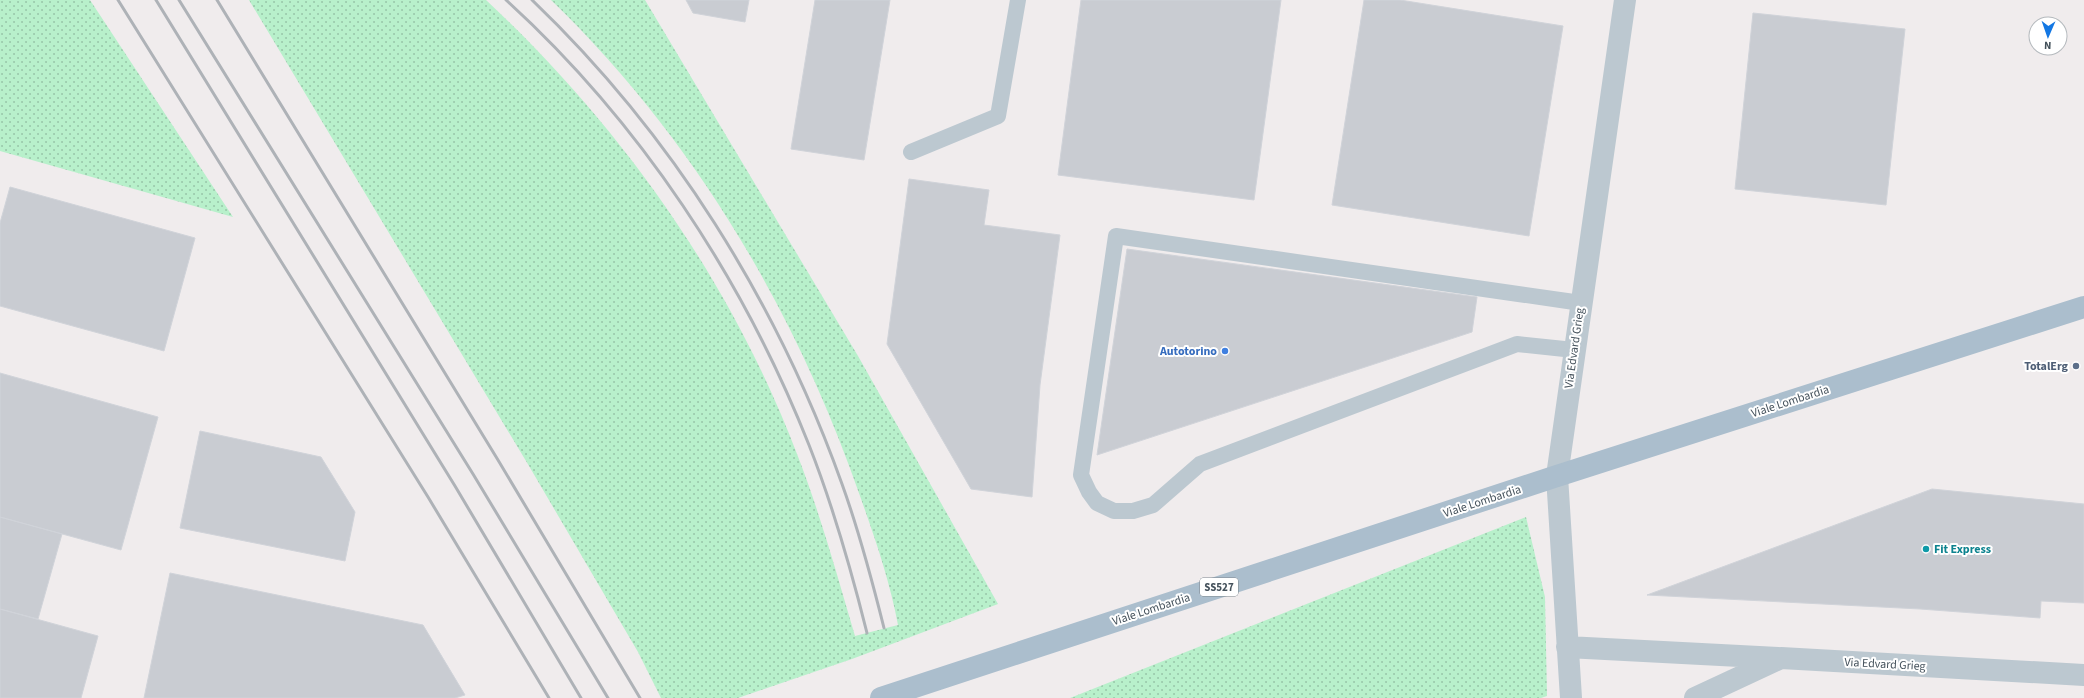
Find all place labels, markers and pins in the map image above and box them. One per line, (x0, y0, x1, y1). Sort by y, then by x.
place label: Autotorino (1159, 343, 1217, 360)
marker: Autotorino (1220, 346, 1230, 356)
place label: TotalErg (2024, 358, 2069, 375)
marker: TotalErg (2071, 361, 2081, 371)
place label: Fit Express (1934, 541, 1991, 558)
marker: Fit Express (1921, 544, 1931, 554)

